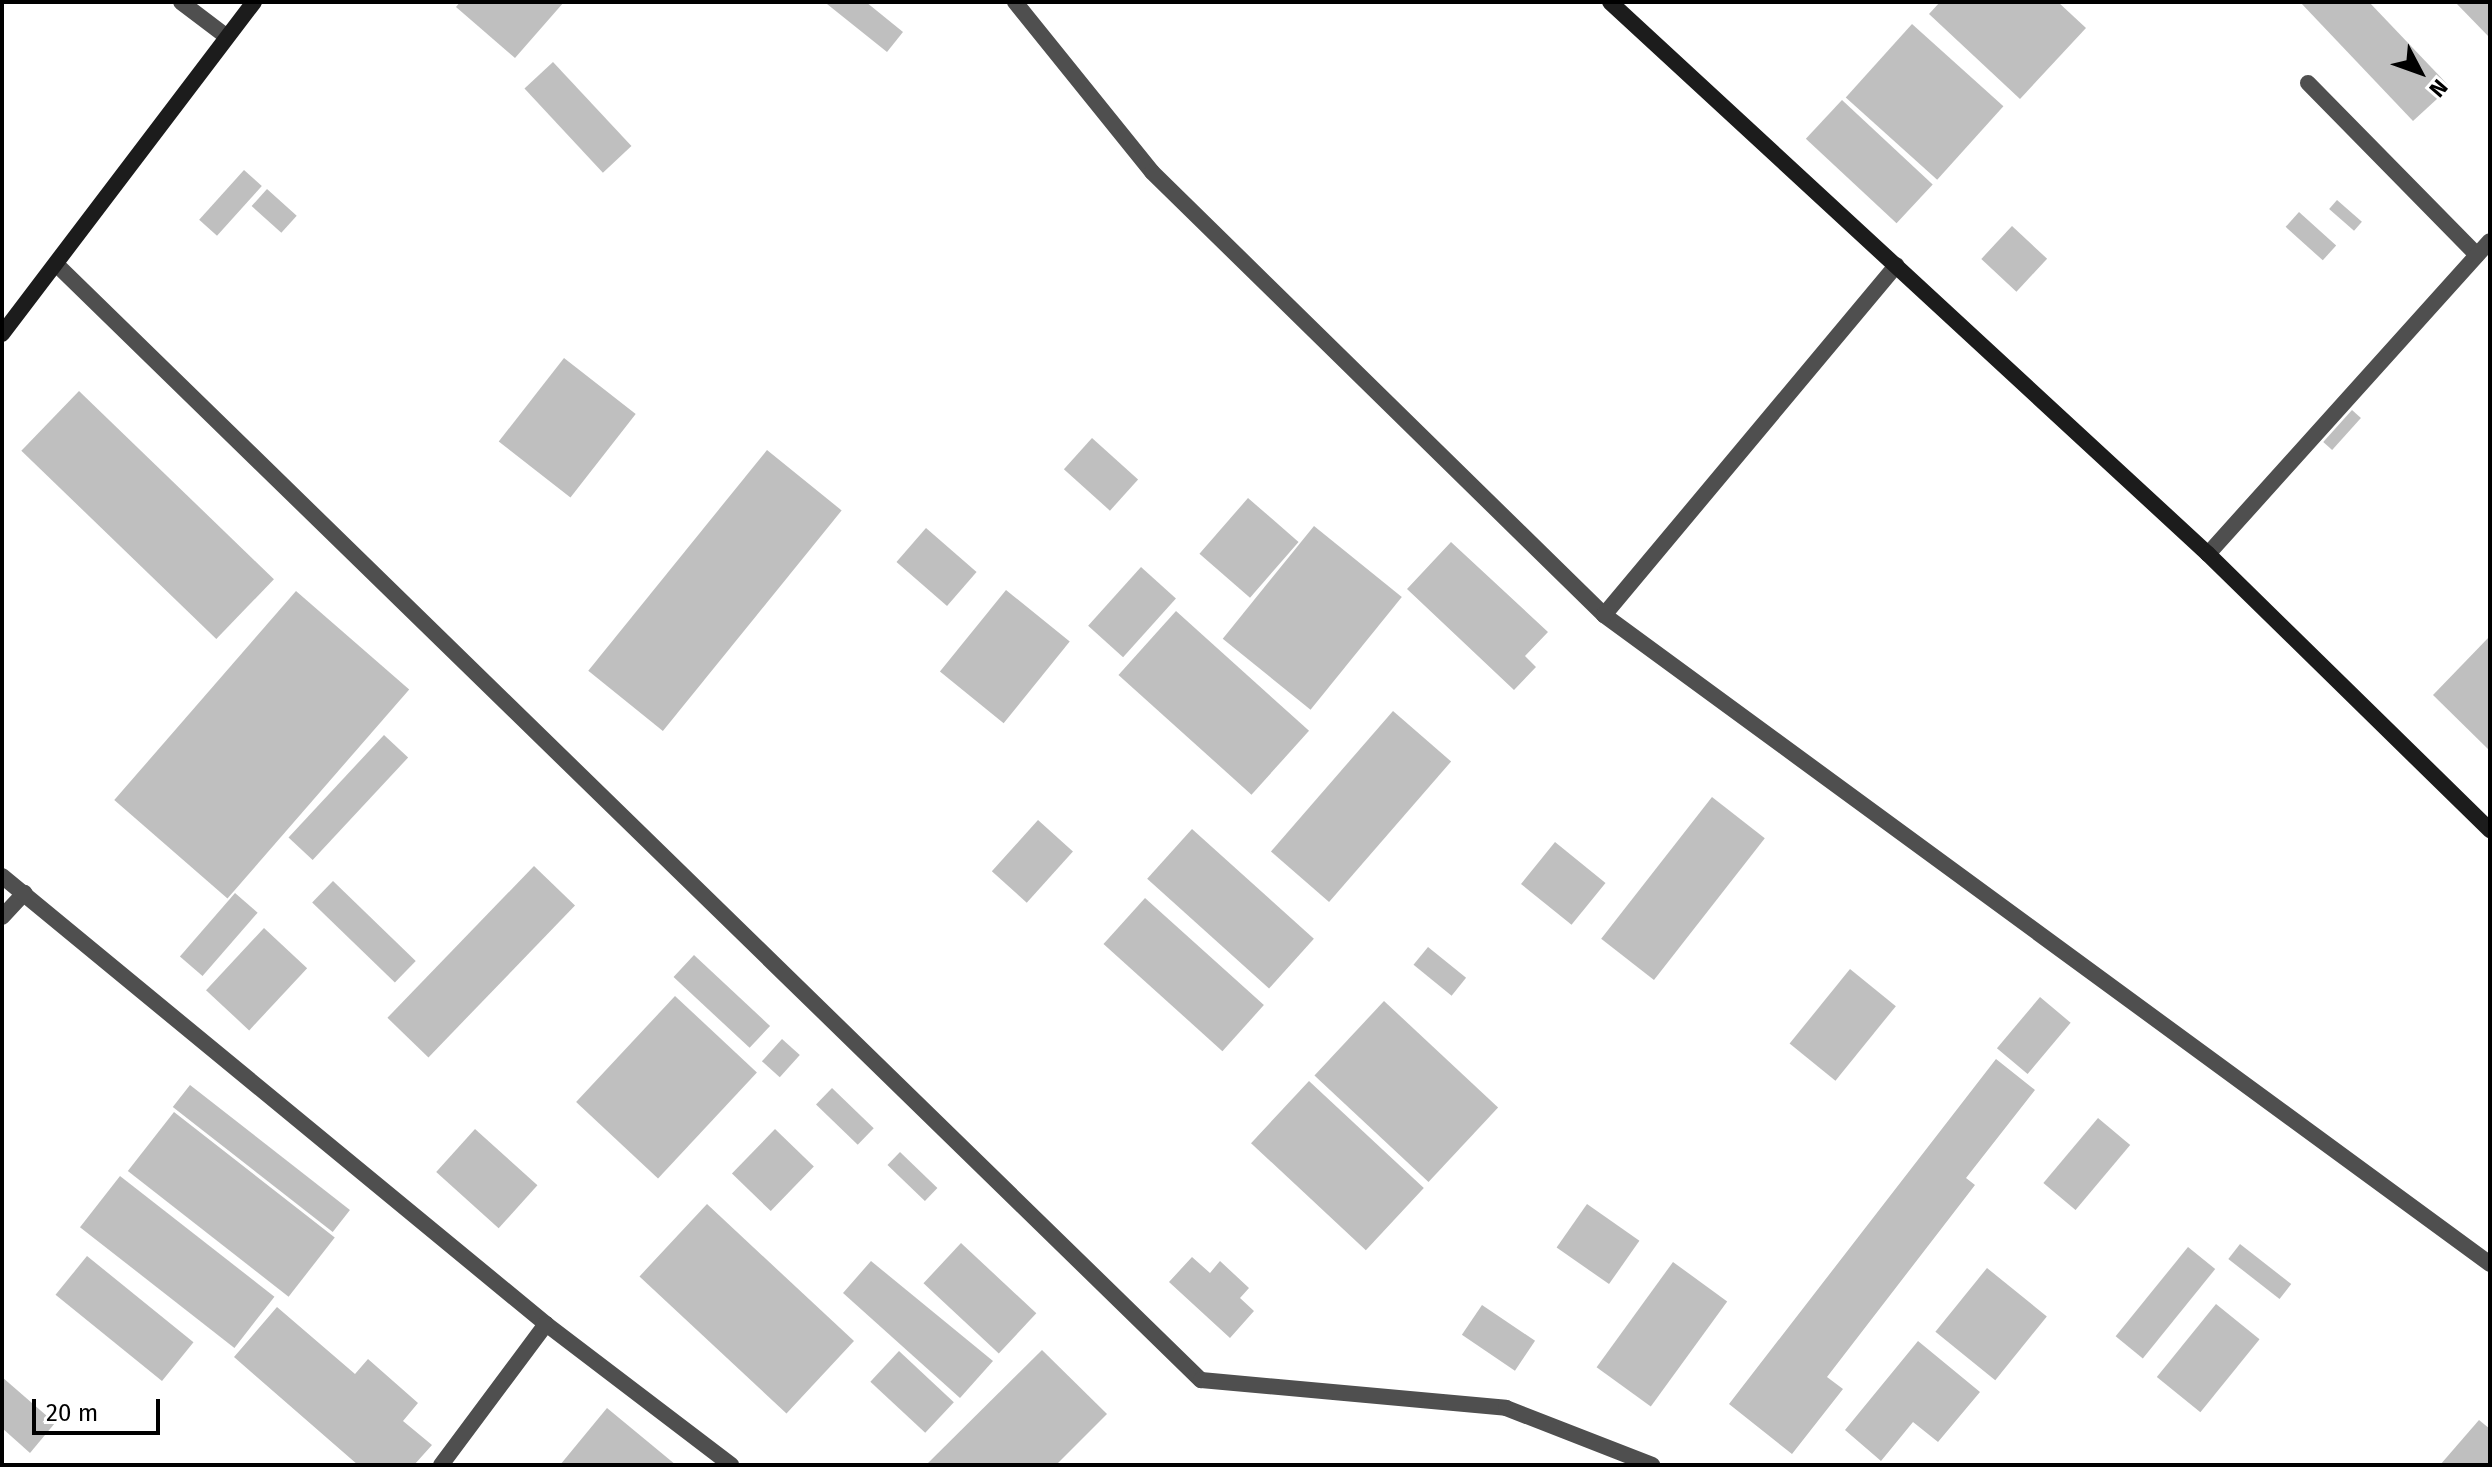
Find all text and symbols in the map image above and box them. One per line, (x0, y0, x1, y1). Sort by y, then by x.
north arrow (2380, 32, 2460, 112)
text: N (2424, 74, 2453, 102)
scale bar (36, 1383, 164, 1433)
text: 20 m (46, 1399, 98, 1427)

